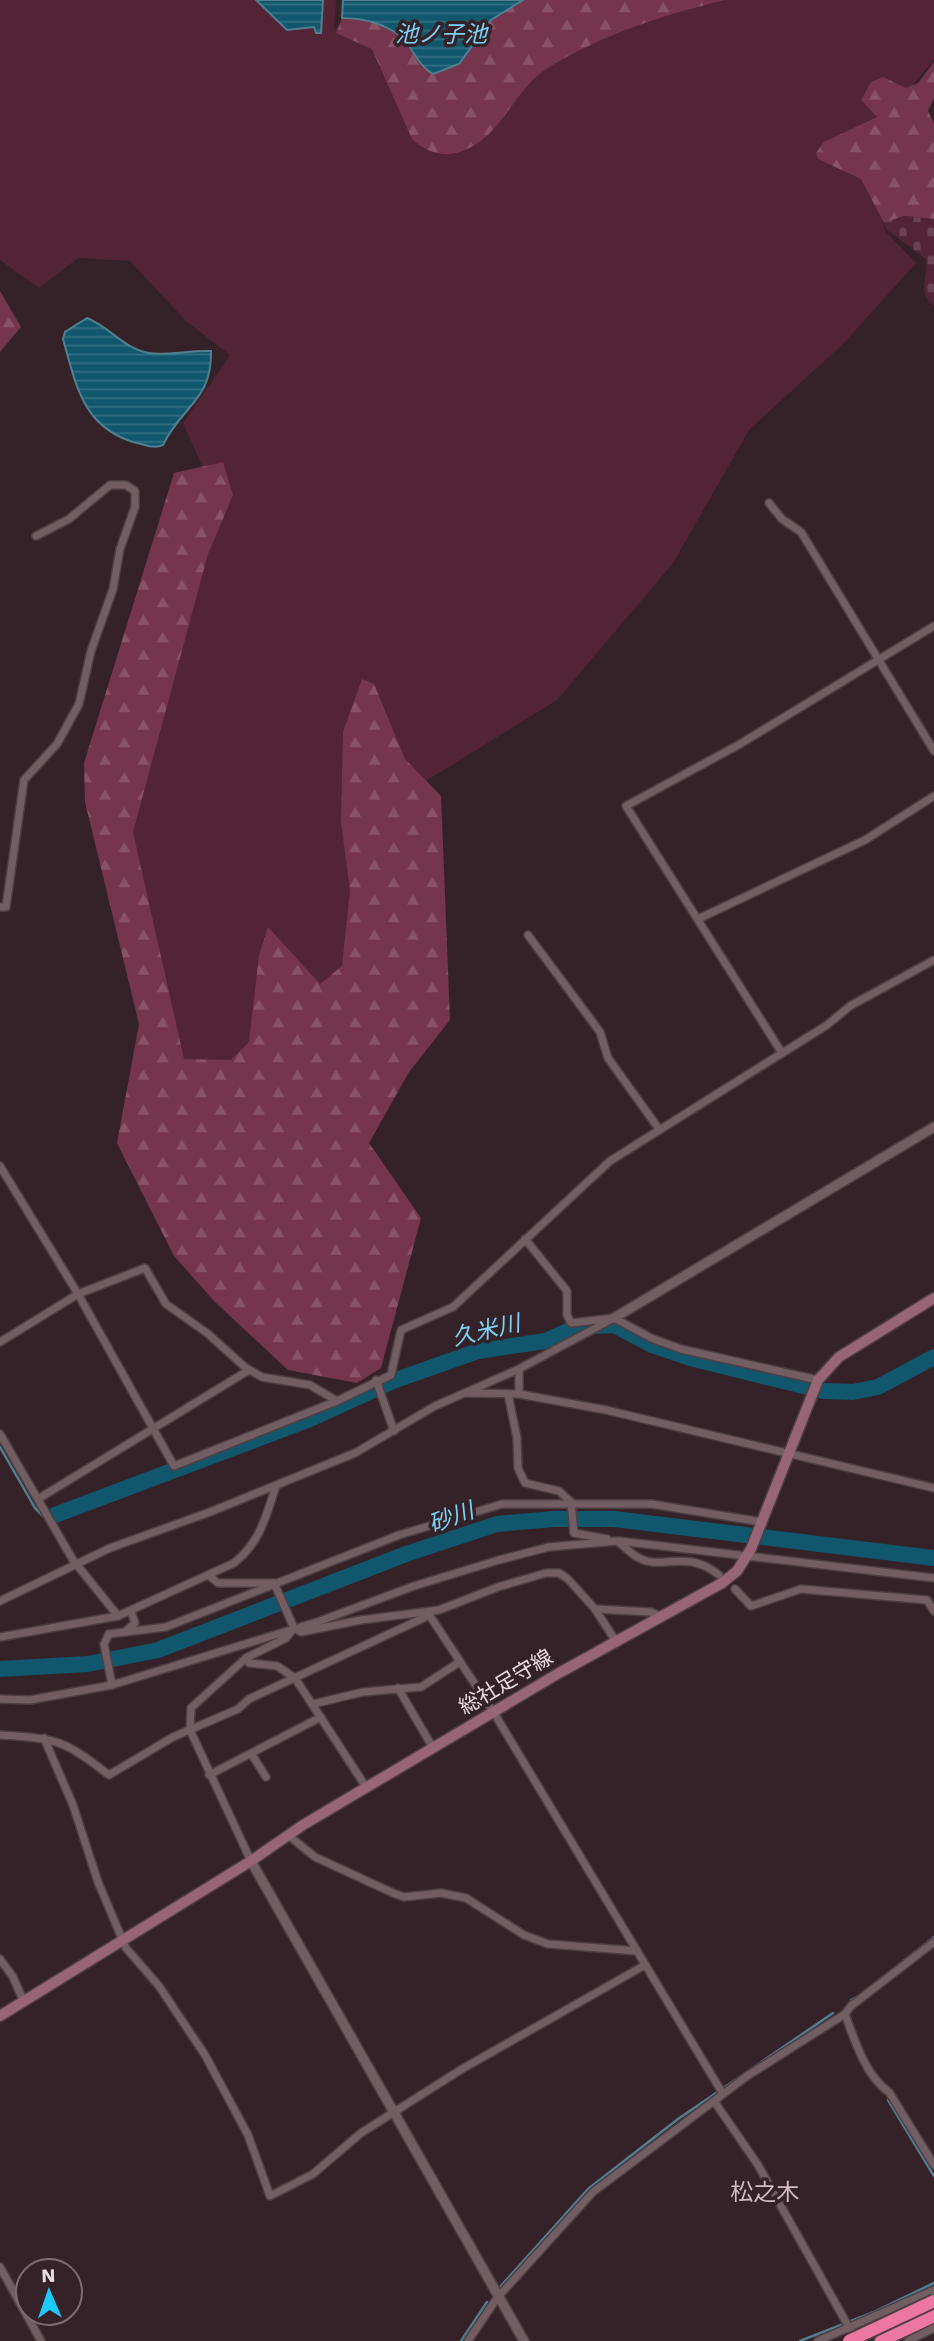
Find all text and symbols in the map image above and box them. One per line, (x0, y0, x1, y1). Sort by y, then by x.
water label: 池ノ子池 (395, 21, 489, 48)
water label: 久米川 (449, 1309, 526, 1351)
water label: 砂川 (425, 1496, 480, 1538)
street label: 総社足守線 (454, 1644, 557, 1719)
district label: 松之木 (731, 2179, 800, 2206)
north arrow (14, 2257, 84, 2327)
text: N (41, 2264, 56, 2287)

